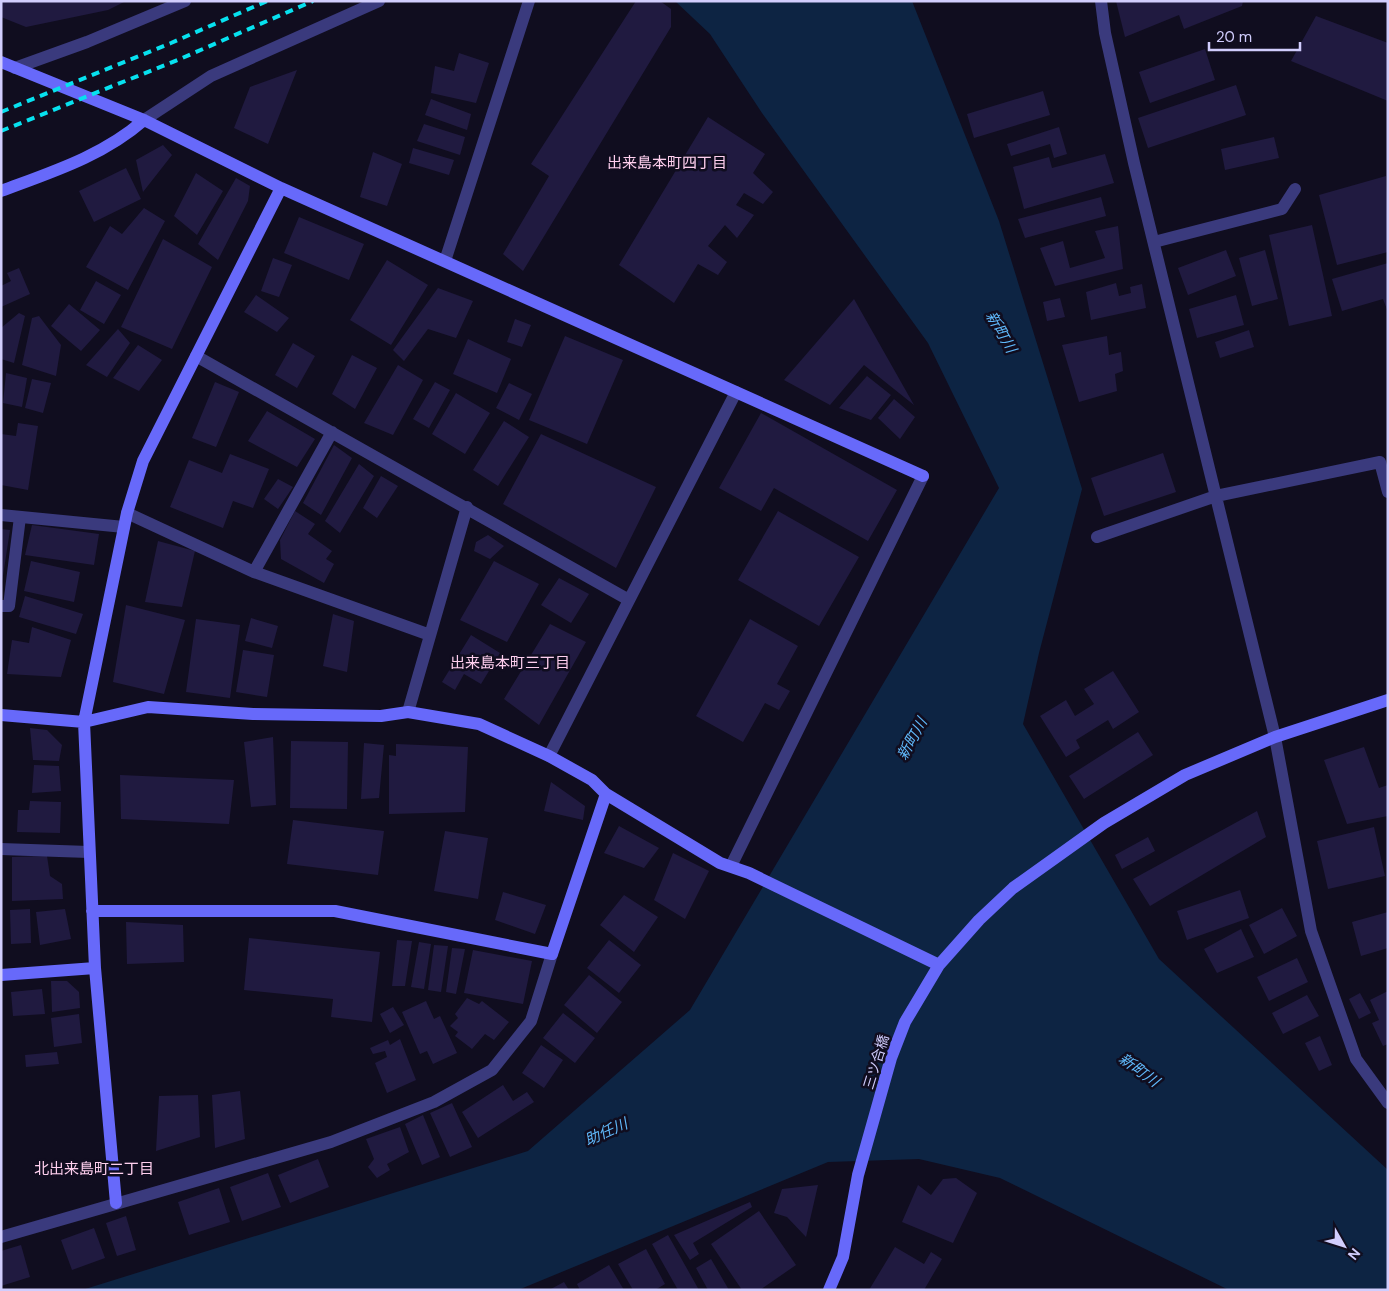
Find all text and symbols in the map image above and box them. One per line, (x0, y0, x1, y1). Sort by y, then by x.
scale bar (1209, 20, 1300, 52)
text: 20 m (1216, 27, 1252, 47)
district label: 出来島本町四丁目 (607, 153, 727, 173)
water label: 新町川 (981, 308, 1022, 358)
district label: 出来島本町三丁目 (450, 653, 570, 673)
water label: 新町川 (892, 713, 933, 764)
street label: 三ツ合橋 (859, 1033, 893, 1091)
water label: 新町川 (1115, 1049, 1165, 1092)
water label: 助任川 (581, 1113, 632, 1150)
district label: 北出来島町二丁目 (34, 1159, 154, 1179)
north arrow (1319, 1221, 1369, 1271)
text: N (1344, 1245, 1364, 1264)

